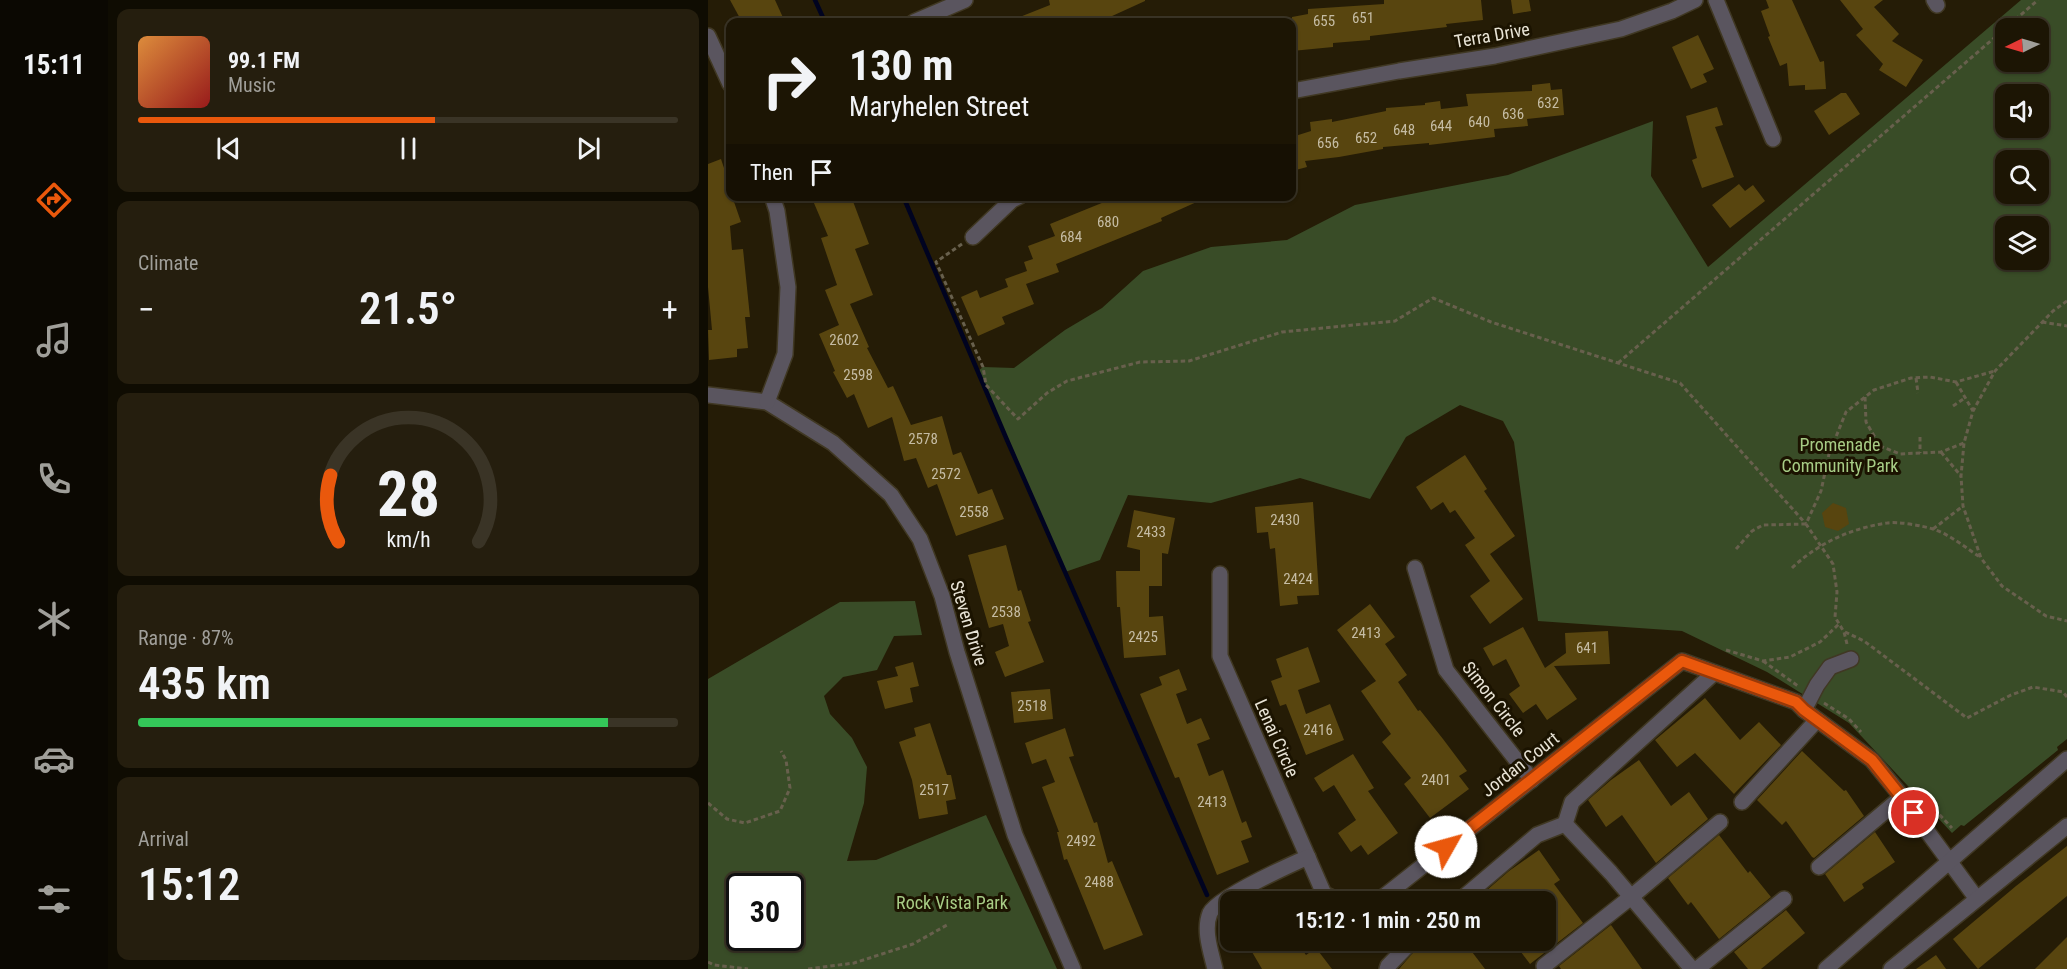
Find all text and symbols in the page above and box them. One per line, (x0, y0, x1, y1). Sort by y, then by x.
house number: 651 (1352, 9, 1374, 27)
house number: 655 (1313, 12, 1335, 30)
street label: Terra Drive (1453, 18, 1531, 52)
north arrow (1995, 18, 2049, 72)
map controls (1995, 18, 2049, 270)
text: 130 m (849, 41, 954, 90)
icon: right (750, 42, 828, 120)
text: 99.1 FM (228, 48, 300, 73)
text: 15:11 (23, 49, 85, 81)
text: Music (228, 73, 276, 97)
button: sound (1995, 84, 2049, 138)
text: Maryhelen Street (849, 91, 1029, 123)
house number: 632 (1537, 94, 1559, 112)
house number: 636 (1502, 105, 1524, 123)
house number: 640 (1468, 113, 1490, 131)
house number: 644 (1430, 117, 1452, 135)
house number: 648 (1393, 121, 1415, 139)
house number: 652 (1355, 129, 1377, 147)
icon: previous (212, 132, 245, 165)
icon: pause (392, 132, 425, 165)
icon: next (572, 132, 605, 165)
house number: 656 (1317, 134, 1339, 152)
button: search (1995, 150, 2049, 204)
icon: arrive (805, 156, 838, 189)
text: Then (750, 160, 793, 185)
icon: directions (33, 179, 75, 221)
house number: 680 (1097, 213, 1119, 231)
button: layers (1995, 216, 2049, 270)
house number: 684 (1060, 228, 1082, 246)
text: Climate (138, 251, 198, 275)
text: 21.5° (359, 282, 457, 335)
text: − (138, 290, 155, 329)
text: + (662, 290, 678, 329)
icon: music (33, 319, 75, 361)
house number: 2602 (829, 331, 859, 349)
house number: 2598 (843, 366, 873, 384)
house number: 2578 (908, 430, 938, 448)
park label: Promenade Community Park (1782, 434, 1898, 476)
icon: phone (33, 458, 75, 500)
text: 28 (376, 458, 440, 531)
house number: 2572 (931, 465, 961, 483)
house number: 2558 (959, 503, 989, 521)
house number: 2430 (1270, 511, 1300, 529)
house number: 2433 (1136, 523, 1166, 541)
text: km/h (386, 527, 430, 552)
house number: 2424 (1283, 570, 1313, 588)
street label: Steven Drive (946, 578, 992, 668)
icon: climate (33, 598, 75, 640)
house number: 2538 (991, 603, 1021, 621)
house number: 2413 (1351, 624, 1381, 642)
text: Range · 87% (138, 626, 234, 650)
house number: 2425 (1128, 628, 1158, 646)
house number: 641 (1576, 639, 1598, 657)
text: 435 km (138, 657, 271, 710)
street label: Simon Circle (1458, 657, 1530, 741)
street label: Lenai Circle (1250, 696, 1304, 780)
house number: 2518 (1017, 697, 1047, 715)
house number: 2416 (1303, 721, 1333, 739)
street label: Jordan Court (1477, 727, 1563, 801)
icon: car (33, 738, 75, 780)
house number: 2401 (1421, 771, 1451, 789)
house number: 2517 (919, 781, 949, 799)
pin (1888, 787, 1939, 838)
house number: 2413 (1197, 793, 1227, 811)
icon: arrive (1897, 796, 1930, 829)
position arrow (1414, 815, 1478, 879)
text: Arrival (138, 827, 189, 851)
house number: 2492 (1066, 832, 1096, 850)
text: 15:12 (138, 858, 240, 911)
speed limit sign: 30 (726, 873, 804, 951)
house number: 2488 (1084, 873, 1114, 891)
icon: filters (33, 878, 75, 920)
park label: Rock Vista Park (896, 892, 1008, 913)
text: 15:12 · 1 min · 250 m (1295, 908, 1481, 933)

